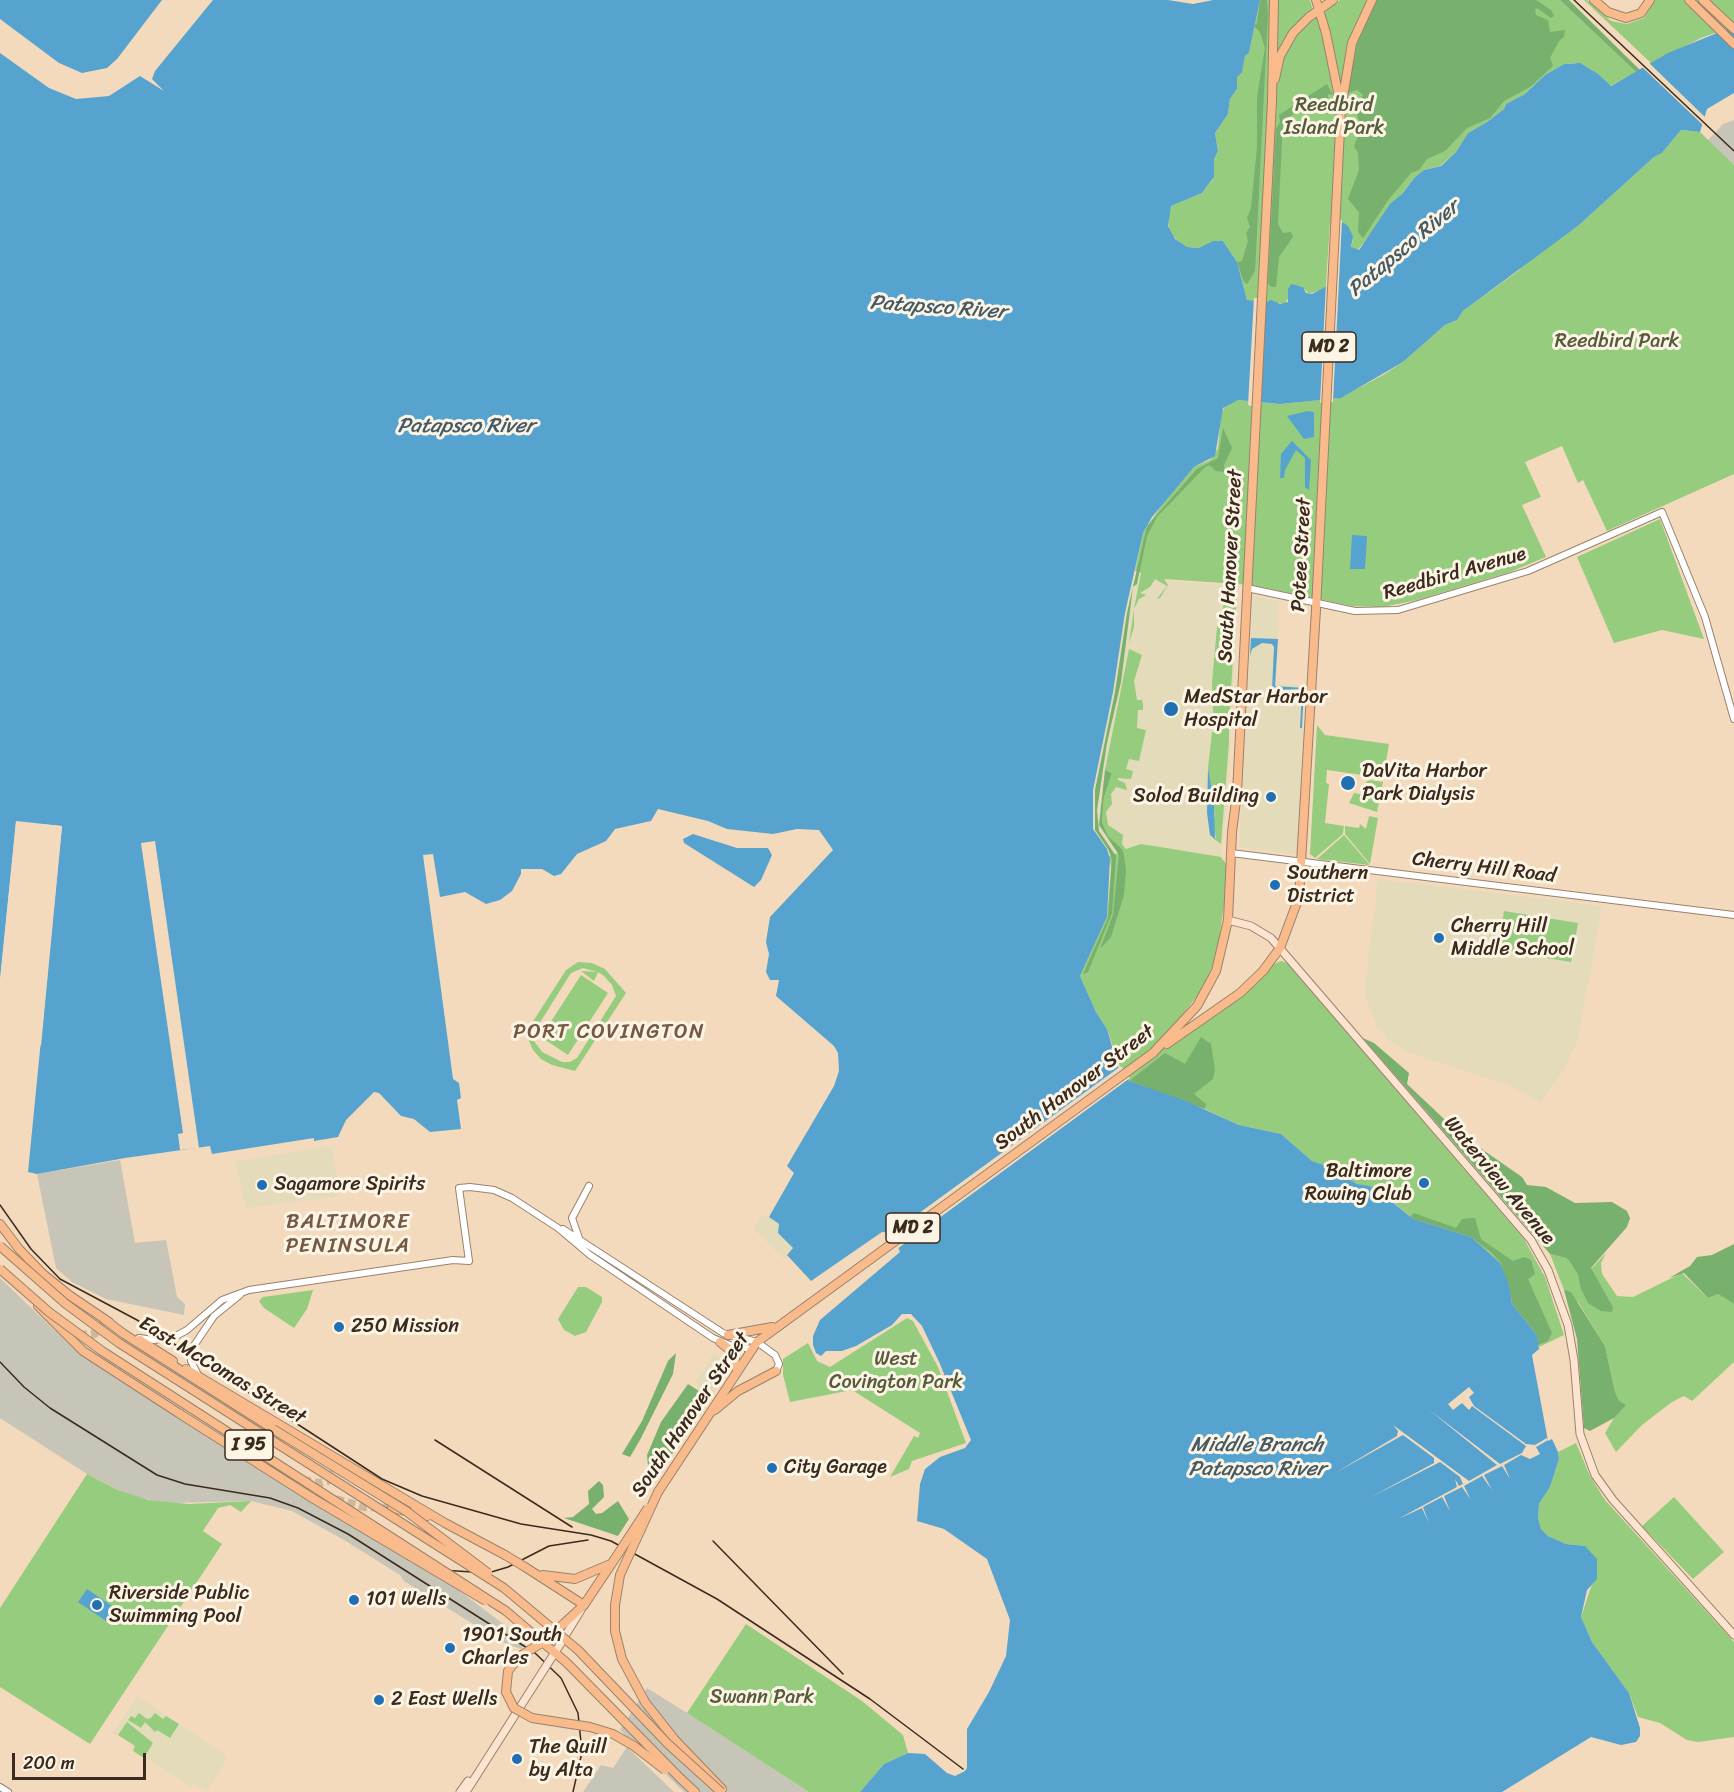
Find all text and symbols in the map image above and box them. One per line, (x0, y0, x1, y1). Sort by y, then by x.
park label: Reedbird Island Park (1284, 94, 1384, 141)
water label: Patapsco River (1344, 195, 1464, 303)
water label: Patapsco River (869, 291, 1007, 325)
park label: Reedbird Park (1555, 330, 1679, 354)
road number: MD 2 (1302, 332, 1356, 362)
water label: Patapsco River (398, 414, 534, 440)
street label: South Hanover Street (1214, 469, 1248, 663)
street label: Potee Street (1287, 497, 1317, 613)
street label: Reedbird Avenue (1381, 542, 1529, 606)
place label: MedStar Harbor Hospital (1184, 686, 1327, 733)
marker: MedStar Harbor Hospital (1162, 700, 1180, 718)
place label: DaVita Harbor Park Dialysis (1362, 760, 1487, 807)
marker: DaVita Harbor Park Dialysis (1339, 774, 1357, 792)
place label: Solod Building (1133, 785, 1259, 809)
marker: Solod Building (1264, 790, 1278, 804)
street label: Cherry Hill Road (1411, 847, 1557, 889)
place label: Southern District (1287, 862, 1368, 909)
marker: Southern District (1268, 878, 1282, 892)
place label: Cherry Hill Middle School (1451, 915, 1574, 962)
marker: Cherry Hill Middle School (1432, 931, 1446, 945)
district label: PORT COVINGTON (515, 1020, 703, 1046)
street label: South Hanover Street (991, 1020, 1159, 1156)
street label: Waterview Avenue (1438, 1112, 1560, 1250)
place label: Baltimore Rowing Club (1305, 1160, 1412, 1207)
place label: Sagamore Spirits (274, 1173, 425, 1197)
marker: Baltimore Rowing Club (1417, 1176, 1431, 1190)
marker: Sagamore Spirits (255, 1178, 269, 1192)
district label: BALTIMORE PENINSULA (287, 1210, 409, 1260)
road number: MD 2 (886, 1213, 940, 1243)
street label: East McComas Street (134, 1312, 310, 1430)
place label: 250 Mission (351, 1315, 459, 1339)
marker: 250 Mission (332, 1320, 346, 1334)
street label: South Hanover Street (627, 1328, 755, 1502)
park label: West Covington Park (829, 1348, 963, 1395)
road number: I 95 (225, 1430, 273, 1460)
water label: Middle Branch Patapsco River (1189, 1433, 1325, 1483)
place label: City Garage (784, 1456, 887, 1480)
marker: City Garage (765, 1461, 779, 1475)
place label: Riverside Public Swimming Pool (109, 1582, 249, 1629)
place label: 101 Wells (366, 1588, 446, 1612)
marker: 101 Wells (347, 1593, 361, 1607)
marker: Riverside Public Swimming Pool (90, 1598, 104, 1612)
place label: 1901 South Charles (462, 1624, 562, 1671)
marker: 1901 South Charles (443, 1641, 457, 1655)
park label: Swann Park (710, 1686, 814, 1710)
place label: 2 East Wells (391, 1688, 497, 1712)
marker: 2 East Wells (372, 1693, 386, 1707)
place label: The Quill by Alta (529, 1736, 607, 1783)
scale bar (15, 1741, 148, 1779)
text: 200 m (23, 1747, 75, 1779)
marker: The Quill by Alta (510, 1752, 524, 1766)

